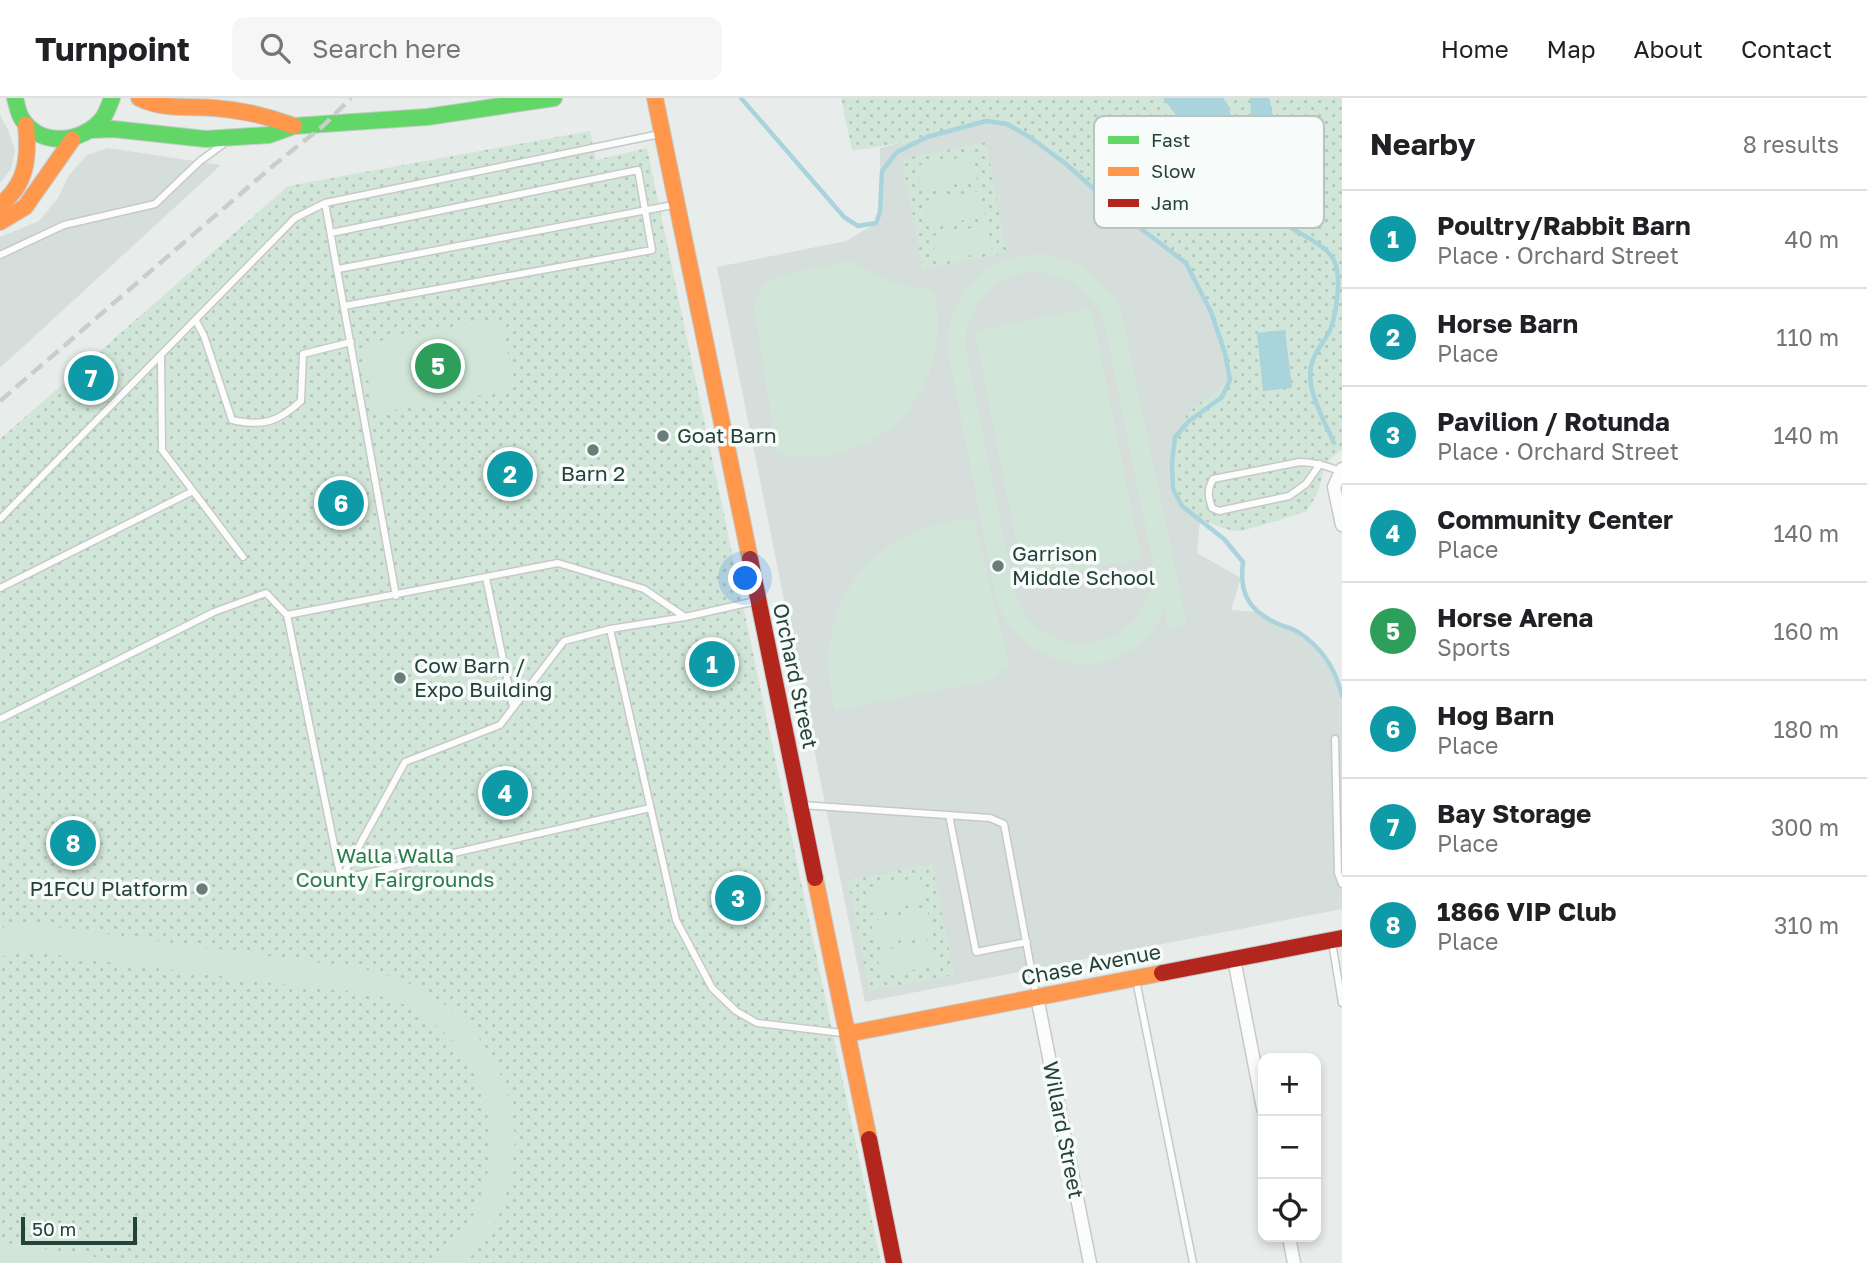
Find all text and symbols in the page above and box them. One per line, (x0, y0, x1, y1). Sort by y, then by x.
search box (232, 17, 722, 80)
text: Turnpoint (35, 29, 190, 68)
icon: search (256, 29, 294, 67)
text: Search here (312, 33, 461, 64)
text: Home (1441, 34, 1509, 63)
text: Map (1547, 34, 1596, 63)
text: About (1634, 34, 1703, 63)
text: Contact (1741, 34, 1832, 63)
legend (1094, 116, 1324, 228)
text: Nearby (1370, 126, 1475, 162)
text: Fast (1151, 128, 1190, 151)
text: 8 results (1743, 130, 1839, 158)
text: Slow (1151, 159, 1196, 182)
text: Jam (1151, 191, 1189, 214)
text: Poultry/Rabbit Barn (1437, 210, 1691, 241)
text: 1 (1387, 225, 1399, 253)
text: 40 m (1785, 225, 1839, 253)
text: Place · Orchard Street (1437, 241, 1679, 269)
text: Horse Barn (1437, 308, 1578, 339)
text: 2 (1386, 323, 1400, 351)
text: 110 m (1776, 323, 1839, 351)
text: Place (1437, 339, 1498, 367)
pin: 5 (415, 340, 461, 392)
pin: 7 (68, 352, 114, 404)
text: Pavilion / Rotunda (1437, 406, 1670, 437)
text: 3 (1386, 421, 1400, 449)
text: 140 m (1773, 421, 1839, 449)
place label: Goat Barn (677, 422, 777, 448)
marker: Goat Barn (655, 428, 671, 444)
text: Place · Orchard Street (1437, 437, 1679, 465)
marker: Barn 2 (585, 442, 601, 458)
pin: 2 (487, 448, 533, 500)
place label: Barn 2 (561, 460, 625, 486)
pin: 6 (318, 477, 364, 529)
text: Community Center (1437, 504, 1673, 535)
text: 4 (1386, 519, 1400, 547)
text: 140 m (1773, 519, 1839, 547)
text: Place (1437, 535, 1498, 563)
place label: Garrison Middle School (1012, 540, 1155, 590)
marker: Garrison Middle School (990, 558, 1006, 574)
your location (728, 561, 762, 595)
street label: Orchard Street (768, 601, 824, 751)
text: Horse Arena (1437, 602, 1593, 633)
text: 5 (1386, 617, 1400, 645)
text: 160 m (1774, 617, 1839, 645)
text: Sports (1437, 633, 1511, 661)
pin: 1 (689, 638, 735, 690)
place label: Cow Barn / Expo Building (414, 652, 552, 702)
marker: Cow Barn / Expo Building (392, 670, 408, 686)
text: Hog Barn (1437, 700, 1554, 731)
text: 6 (1386, 715, 1400, 743)
text: 180 m (1773, 715, 1839, 743)
text: Place (1437, 731, 1498, 759)
pin: 4 (482, 767, 528, 819)
text: Bay Storage (1437, 798, 1591, 829)
text: 7 (1387, 813, 1399, 841)
text: 300 m (1771, 813, 1839, 841)
pin: 8 (50, 817, 96, 869)
text: Place (1437, 829, 1498, 857)
park label: Walla Walla County Fairgrounds (296, 842, 494, 892)
pin: 3 (715, 872, 761, 924)
place label: P1FCU Platform (29, 875, 188, 901)
marker: P1FCU Platform (194, 881, 210, 897)
text: 1866 VIP Club (1437, 896, 1616, 927)
text: 8 (1386, 911, 1400, 939)
text: 310 m (1774, 911, 1839, 939)
text: Place (1437, 927, 1498, 955)
street label: Chase Avenue (1019, 938, 1163, 990)
map controls (1258, 1053, 1321, 1242)
button: + (1258, 1053, 1321, 1116)
street label: Willard Street (1038, 1059, 1090, 1201)
button: − (1258, 1116, 1321, 1179)
button: locate (1258, 1179, 1321, 1242)
scale bar (21, 1214, 136, 1246)
text: 50 m (32, 1217, 76, 1240)

